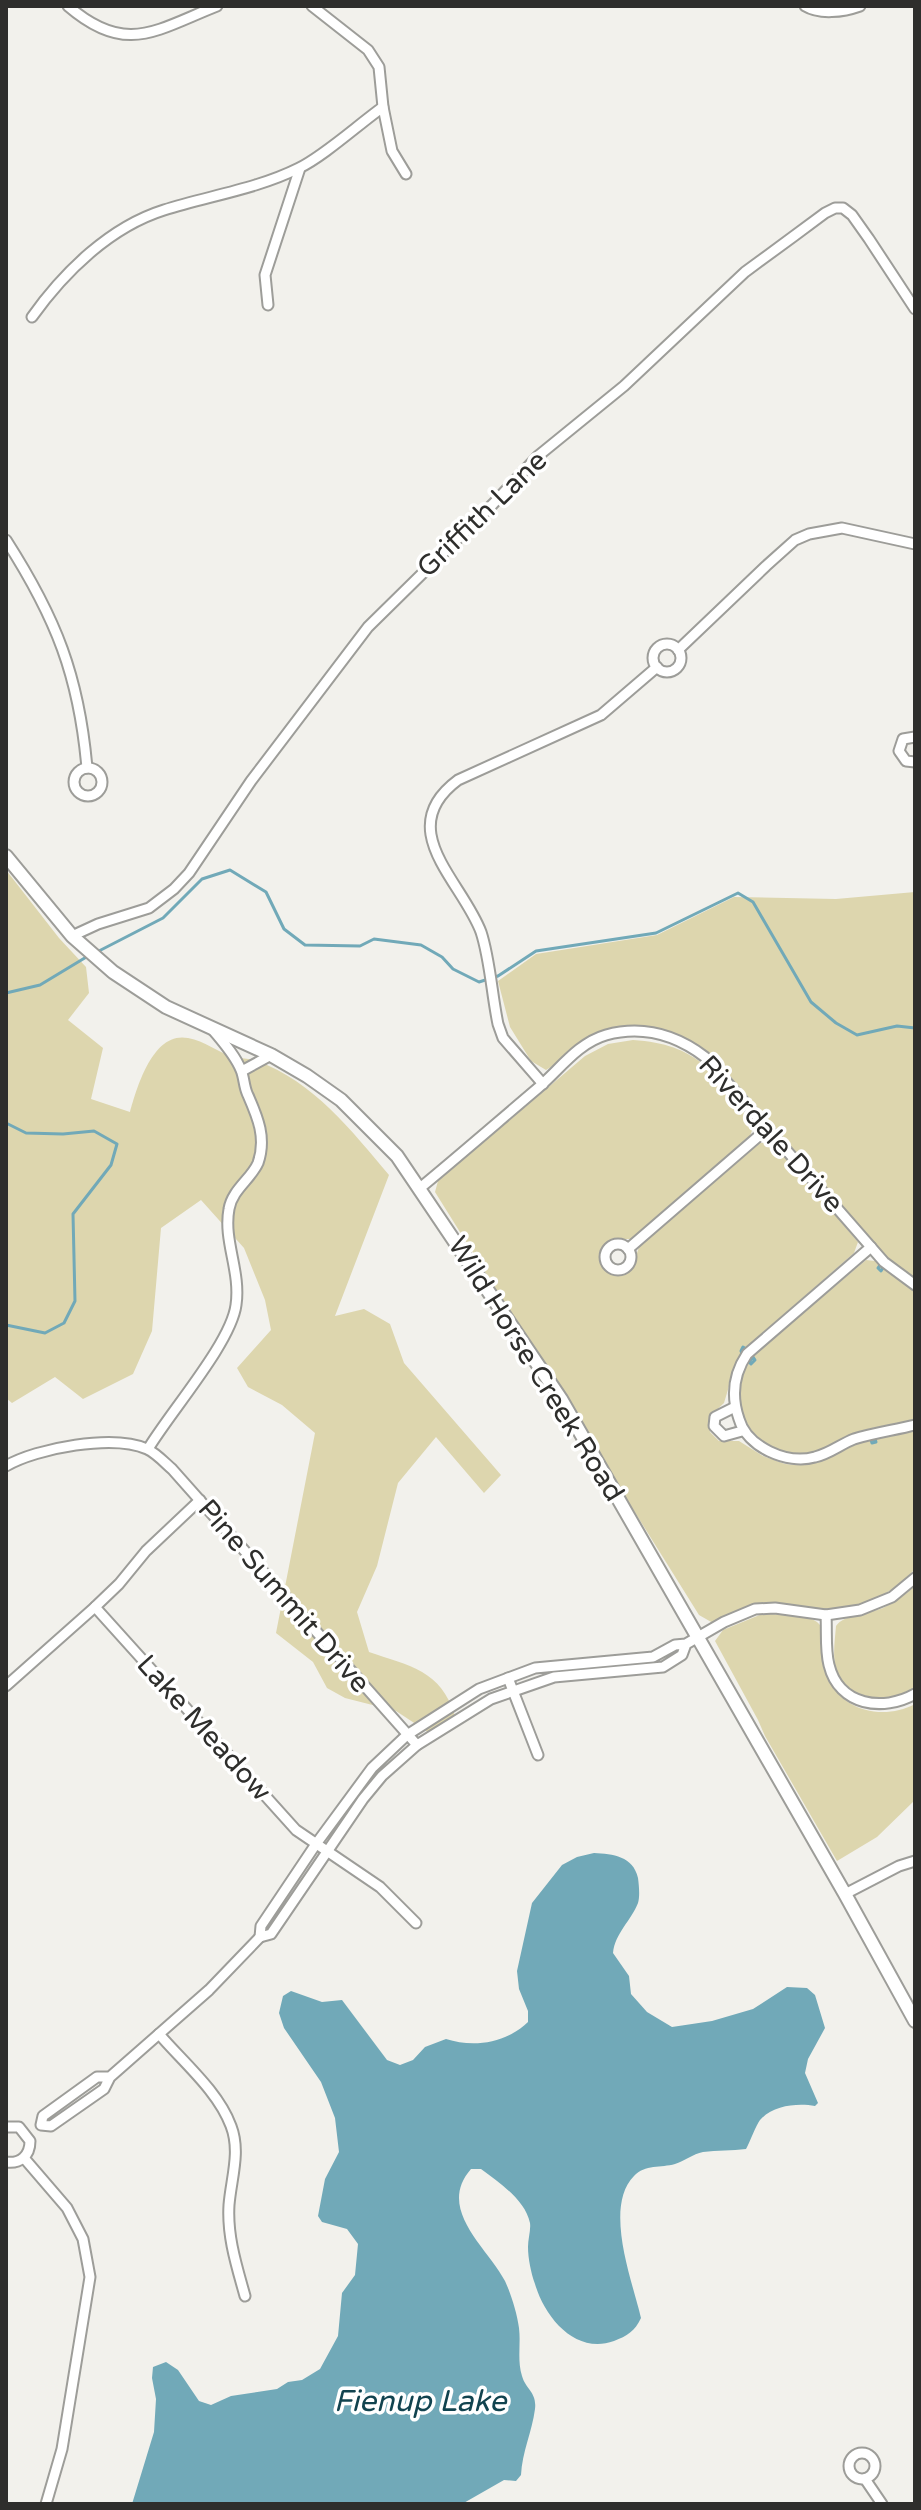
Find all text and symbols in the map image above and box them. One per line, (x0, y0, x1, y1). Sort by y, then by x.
street label: Griffith Lane (410, 444, 554, 584)
street label: Riverdale Drive (691, 1048, 851, 1220)
street label: Wild Horse Creek Road (440, 1230, 632, 1508)
street label: Pine Summit Drive (191, 1492, 377, 1700)
street label: Lake Meadow (129, 1648, 279, 1808)
water label: Fienup Lake (334, 2383, 508, 2420)

